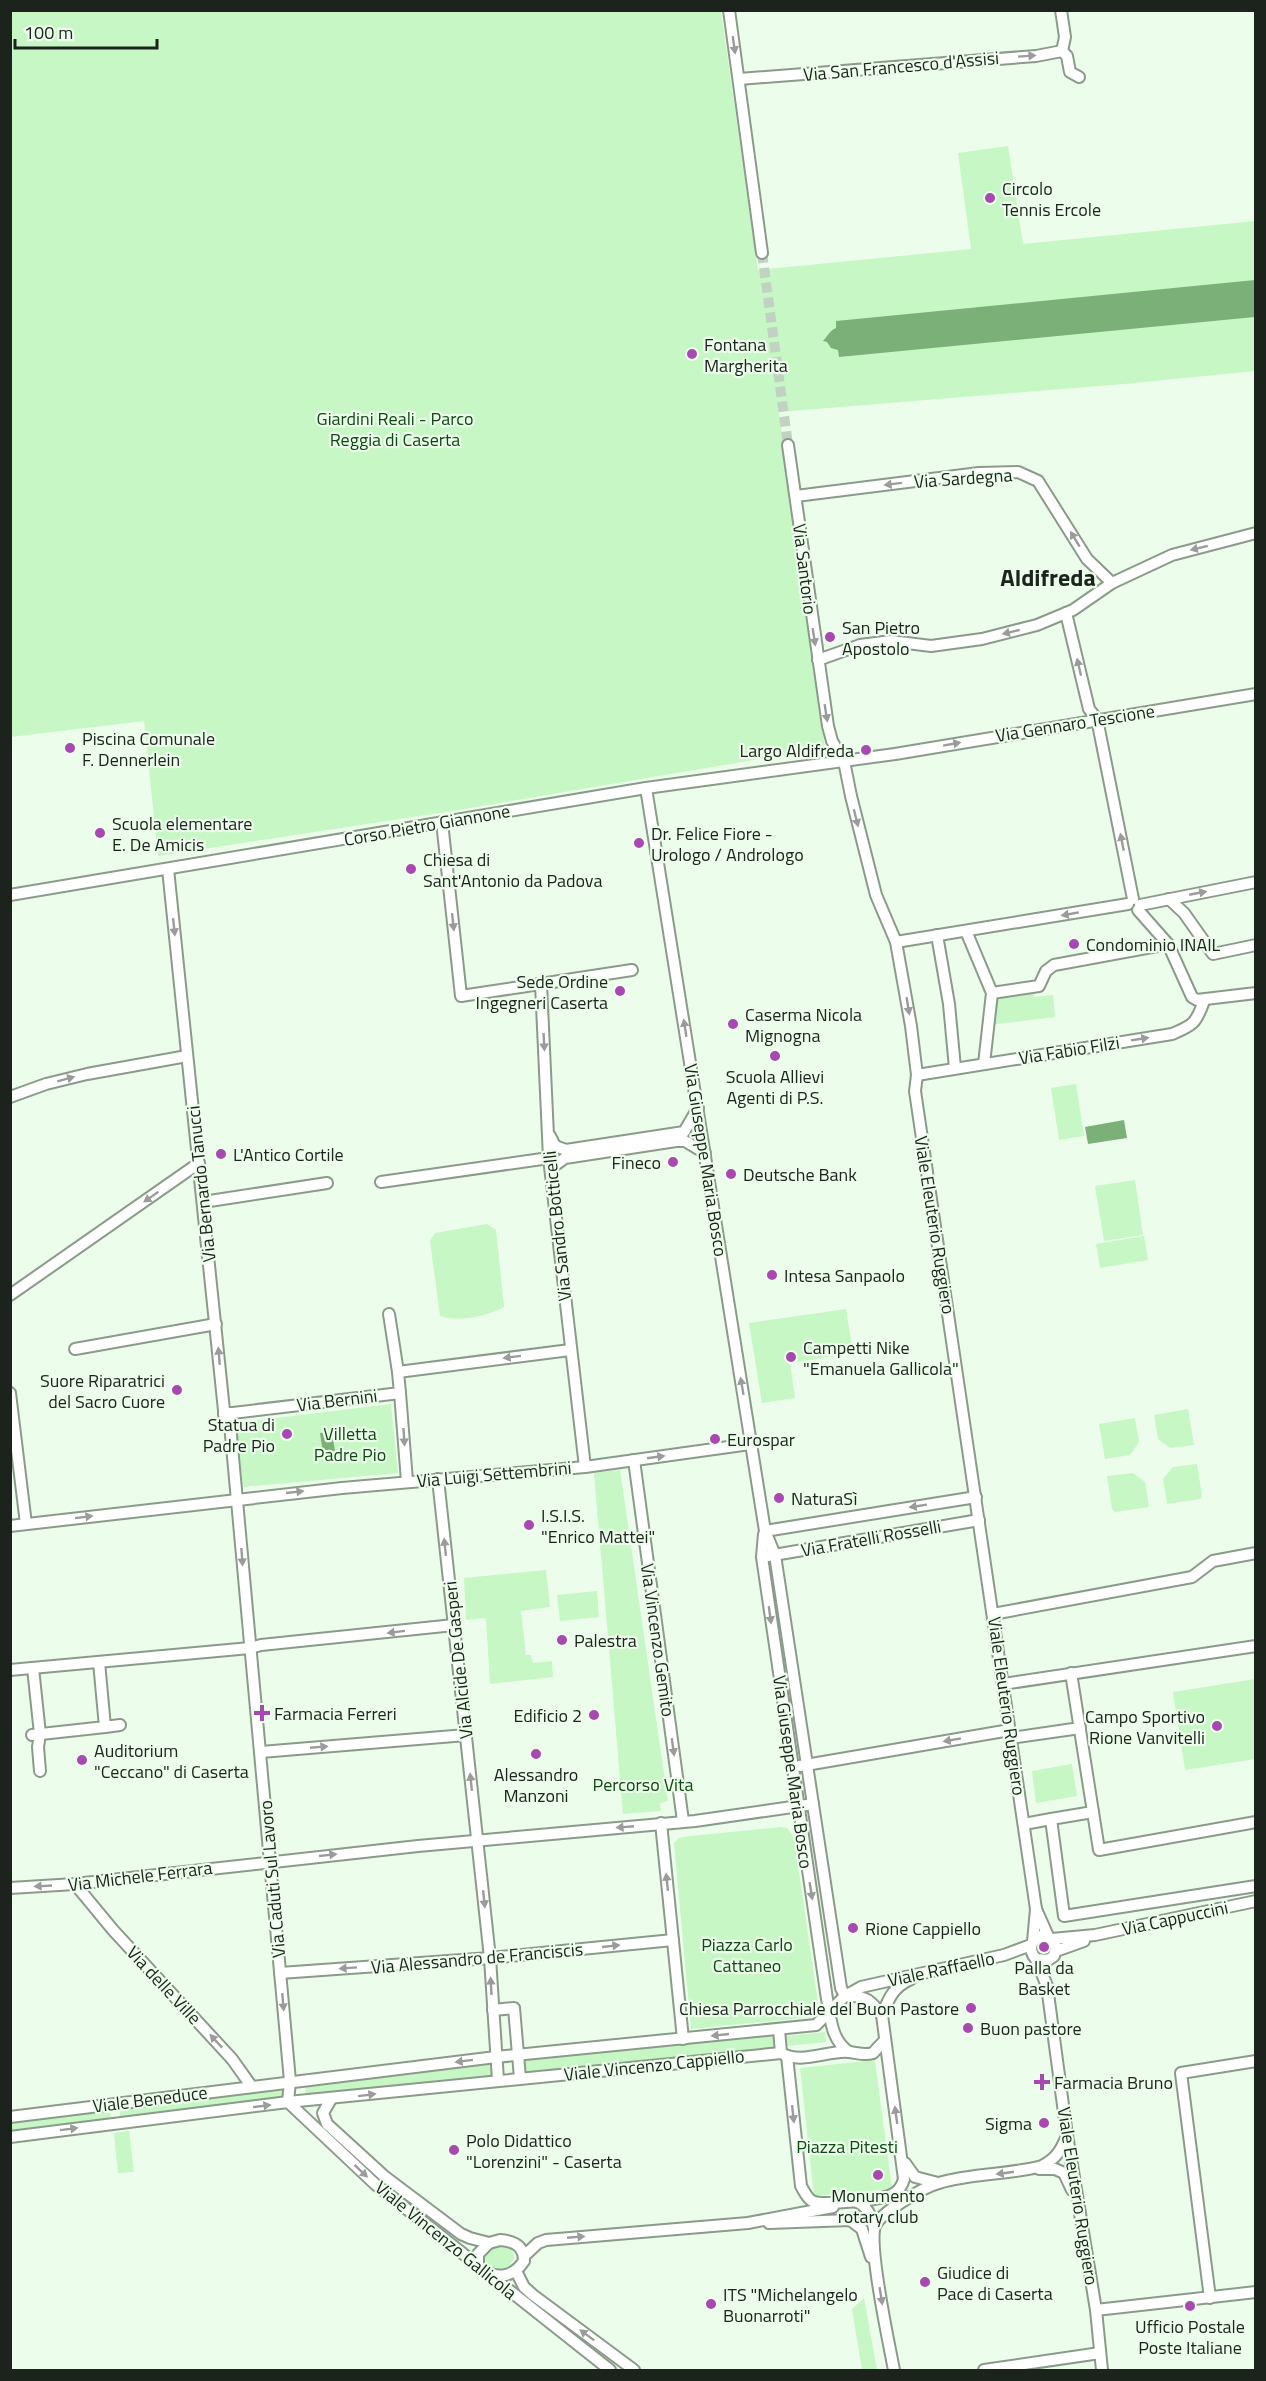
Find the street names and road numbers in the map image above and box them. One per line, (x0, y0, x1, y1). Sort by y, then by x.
street label: Via San Francesco d'Assisi (802, 44, 1000, 88)
street label: Via Sardegna (913, 461, 1013, 495)
street label: Via Santorio (786, 522, 824, 616)
street label: Via Gennaro Tescione (993, 697, 1157, 749)
street label: Corso Pietro Giannone (342, 797, 512, 853)
street label: Via Fabio Filzi (1017, 1029, 1121, 1071)
street label: Via Giuseppe Maria Bosco (677, 1062, 735, 1258)
street label: Via Bernardo Tanucci (179, 1104, 223, 1264)
street label: Viale Eleuterio Ruggiero (908, 1134, 962, 1316)
street label: Via Sandro Botticelli (536, 1149, 578, 1303)
street label: Via Bernini (295, 1382, 379, 1418)
street label: Via Luigi Settembrini (415, 1454, 573, 1494)
street label: Via Fratelli Rosselli (799, 1512, 943, 1564)
street label: Via Vincenzo Gemito (634, 1562, 682, 1718)
street label: Via Alcide De Gasperi (436, 1580, 480, 1740)
street label: Viale Eleuterio Ruggiero (981, 1615, 1033, 1797)
street label: Via Giuseppe Maria Bosco (766, 1674, 820, 1870)
street label: Via Caduti Sul Lavoro (252, 1799, 292, 1959)
street label: Via Michele Ferrara (66, 1854, 214, 1898)
street label: Via Cappuccini (1119, 1894, 1231, 1942)
street label: Via Alessandro de Franciscis (370, 1935, 584, 1981)
street label: Via delle Ville (120, 1940, 208, 2030)
street label: Viale Raffaello (885, 1945, 997, 1993)
street label: Viale Vincenzo Cappiello (562, 2042, 746, 2088)
street label: Viale Beneduce (91, 2079, 209, 2119)
street label: Viale Eleuterio Ruggiero (1051, 2105, 1105, 2287)
street label: Viale Vincenzo Gallicola (369, 2174, 523, 2306)

